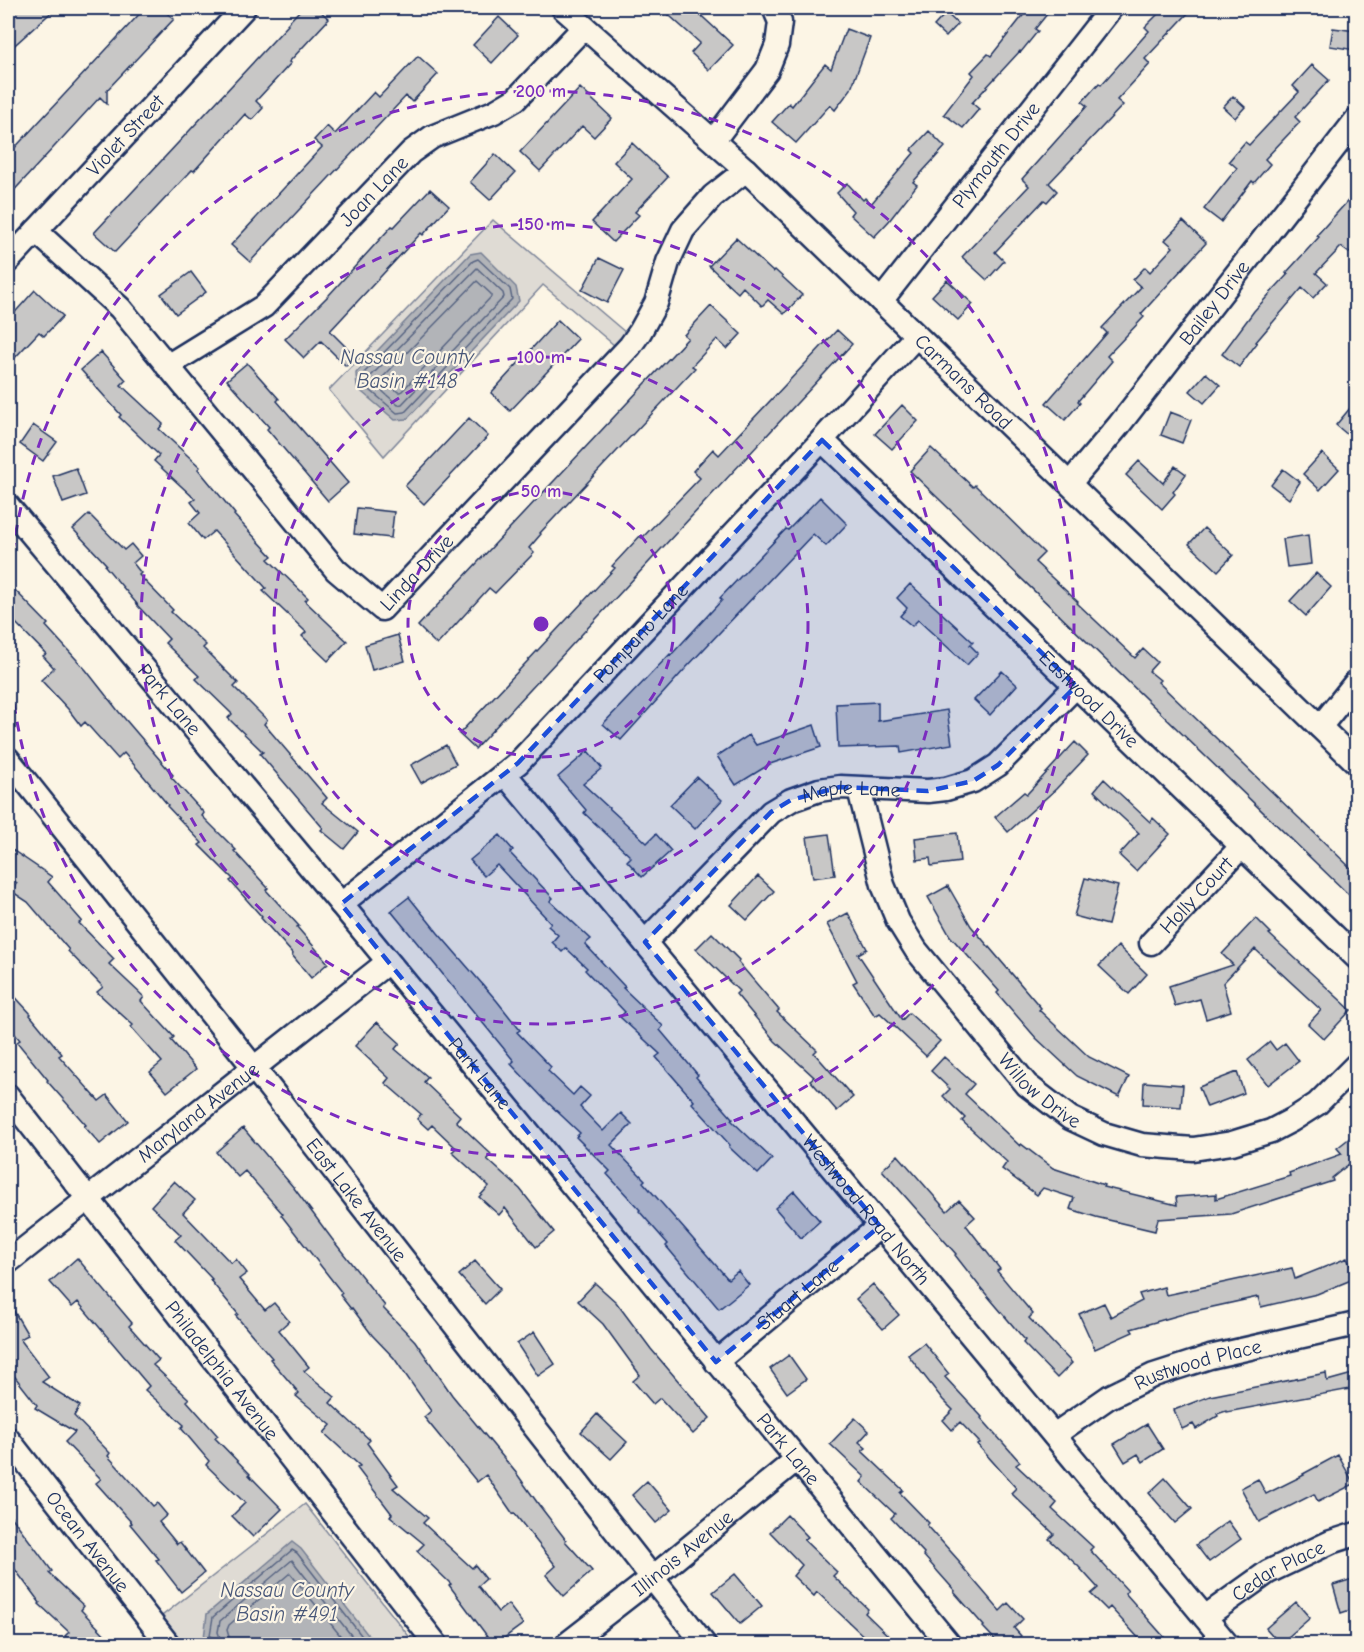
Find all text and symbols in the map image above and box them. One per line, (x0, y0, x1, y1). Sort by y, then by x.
text: 200 m (516, 81, 566, 102)
street label: Violet Street (82, 89, 170, 181)
street label: Plymouth Drive (947, 97, 1044, 212)
street label: Joan Lane (335, 151, 413, 231)
text: 150 m (517, 214, 565, 235)
street label: Bailey Drive (1174, 256, 1254, 349)
street label: Carmans Road (910, 329, 1017, 434)
water label: Nassau County Basin #148 (340, 345, 475, 393)
text: 100 m (517, 347, 565, 368)
text: 50 m (521, 481, 561, 502)
street label: Linda Drive (375, 530, 458, 615)
street label: Pompano Lane (588, 578, 693, 687)
centre of rings (531, 614, 551, 634)
street label: Eastwood Drive (1035, 645, 1144, 752)
street label: Park Lane (133, 659, 206, 740)
street label: Maple Lane (798, 775, 901, 807)
street label: Holly Court (1155, 851, 1238, 938)
street label: Park Lane (444, 1033, 516, 1114)
street label: Willow Drive (994, 1048, 1084, 1133)
street label: Maryland Avenue (133, 1057, 263, 1167)
street label: Westwood Road North (797, 1130, 935, 1289)
street label: East Lake Avenue (302, 1133, 412, 1266)
street label: Stuart Lane (752, 1254, 843, 1335)
street label: Philadelphia Avenue (161, 1296, 284, 1444)
street label: Rustwood Place (1130, 1334, 1263, 1395)
street label: Park Lane (752, 1408, 825, 1489)
street label: Ocean Avenue (42, 1486, 134, 1596)
street label: Illinois Avenue (627, 1505, 737, 1601)
street label: Cedar Place (1227, 1535, 1328, 1606)
water label: Nassau County Basin #491 (220, 1578, 355, 1626)

